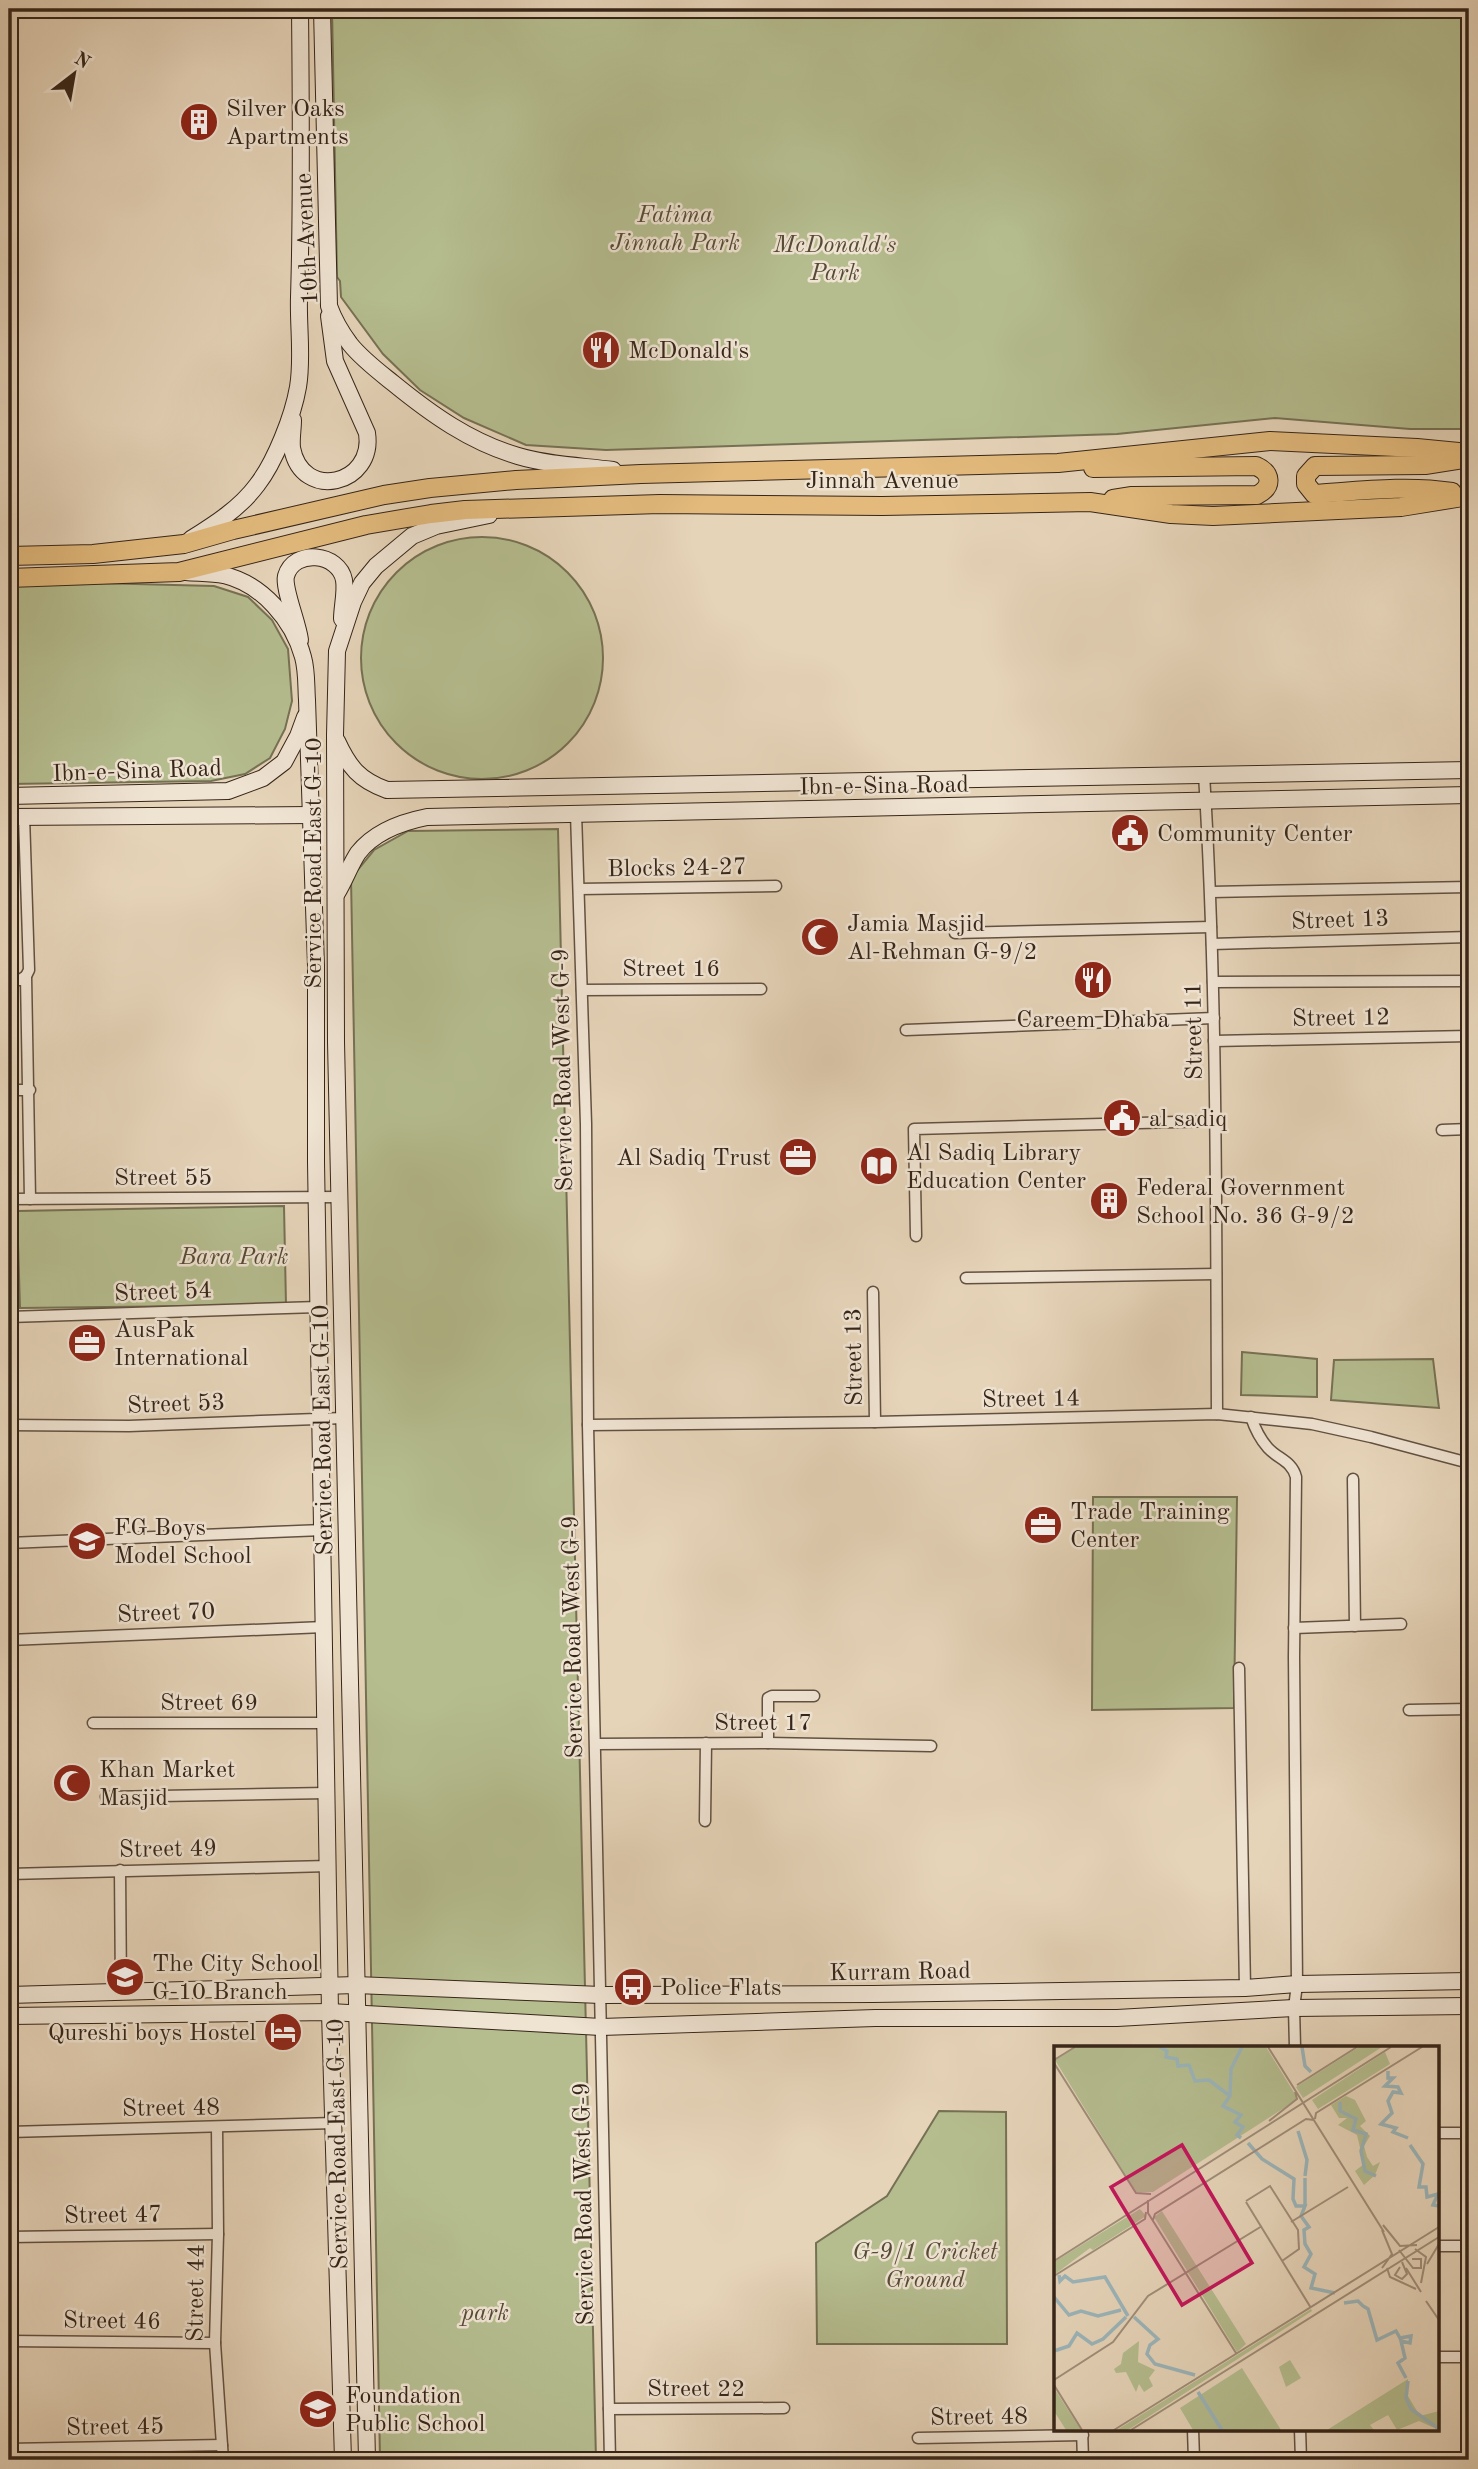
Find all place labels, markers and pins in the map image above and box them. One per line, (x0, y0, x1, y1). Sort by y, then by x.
place label: Silver Oaks Apartments (226, 98, 349, 150)
building icon: Silver Oaks Apartments (178, 101, 220, 143)
restaurant icon: McDonald's (580, 329, 622, 371)
place label: McDonald's (628, 340, 749, 364)
public building icon: Community Center (1109, 812, 1151, 854)
place label: Community Center (1157, 823, 1353, 847)
place label: Jamia Masjid Al-Rehman G-9/2 (847, 913, 1037, 965)
mosque icon: Jamia Masjid Al-Rehman G-9/2 (799, 916, 841, 958)
restaurant icon: Careem Dhaba (1072, 959, 1114, 1001)
place label: Careem Dhaba (1016, 1009, 1170, 1033)
public building icon: al sadiq (1101, 1097, 1143, 1139)
place label: al sadiq (1149, 1108, 1227, 1132)
office icon: Al Sadiq Trust (777, 1136, 819, 1178)
place label: Al Sadiq Library Education Center (906, 1142, 1086, 1194)
library icon: Al Sadiq Library Education Center (858, 1145, 900, 1187)
place label: Al Sadiq Trust (616, 1147, 771, 1171)
place label: Federal Government School No. 36 G-9/2 (1136, 1177, 1355, 1229)
building icon: Federal Government School No. 36 G-9/2 (1088, 1180, 1130, 1222)
place label: AusPak International (114, 1319, 249, 1371)
office icon: AusPak International (66, 1322, 108, 1364)
place label: Trade Training Center (1070, 1501, 1230, 1553)
office icon: Trade Training Center (1022, 1504, 1064, 1546)
place label: FG Boys Model School (114, 1517, 251, 1569)
school or university icon: FG Boys Model School (66, 1520, 108, 1562)
place label: Khan Market Masjid (99, 1759, 235, 1811)
mosque icon: Khan Market Masjid (51, 1762, 93, 1804)
place label: The City School G-10 Branch (152, 1953, 319, 2005)
school or university icon: The City School G-10 Branch (104, 1956, 146, 1998)
bus stop icon: Police Flats (612, 1966, 654, 2008)
place label: Police Flats (660, 1977, 782, 2001)
hotel icon: Qureshi boys Hostel (262, 2011, 304, 2053)
place label: Qureshi boys Hostel (48, 2022, 256, 2046)
place label: Foundation Public School (345, 2385, 485, 2437)
school or university icon: Foundation Public School (297, 2388, 339, 2430)

